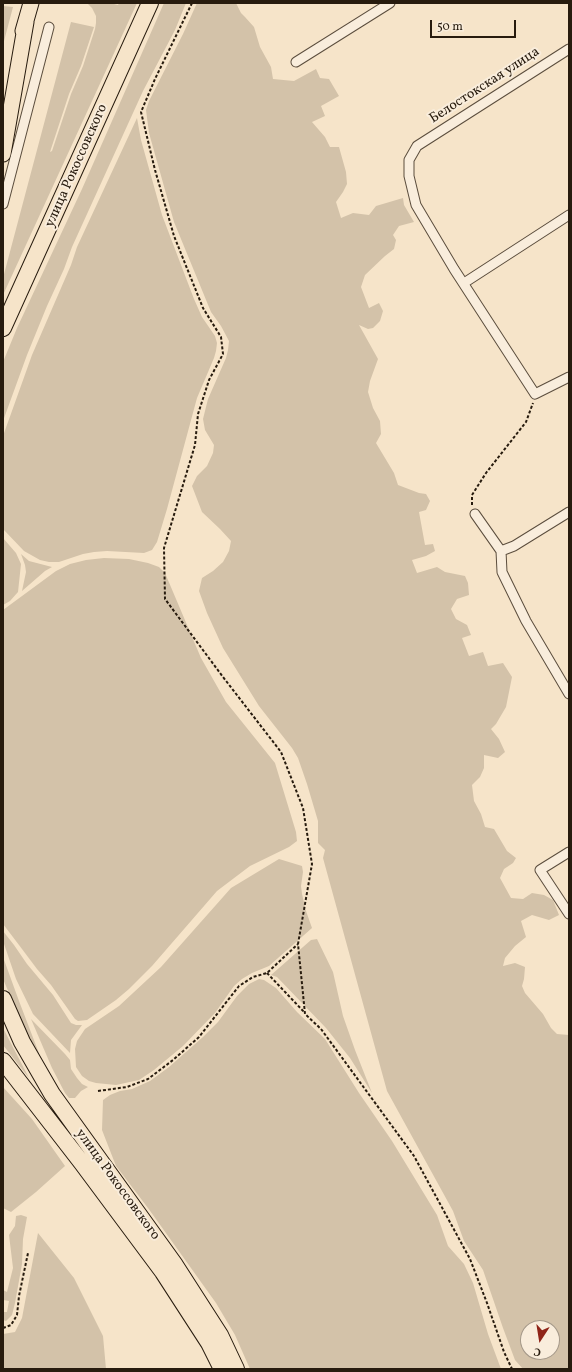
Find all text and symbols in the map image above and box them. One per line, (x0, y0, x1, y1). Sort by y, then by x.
scale bar (432, 12, 518, 38)
text: 50 m (437, 19, 463, 35)
street label: Белостокская улица (427, 44, 543, 128)
street label: улица Рокоссовского (42, 102, 112, 230)
street label: улица Рокоссовского (71, 1126, 163, 1244)
north arrow (520, 1320, 560, 1360)
text: С (533, 1343, 543, 1359)

